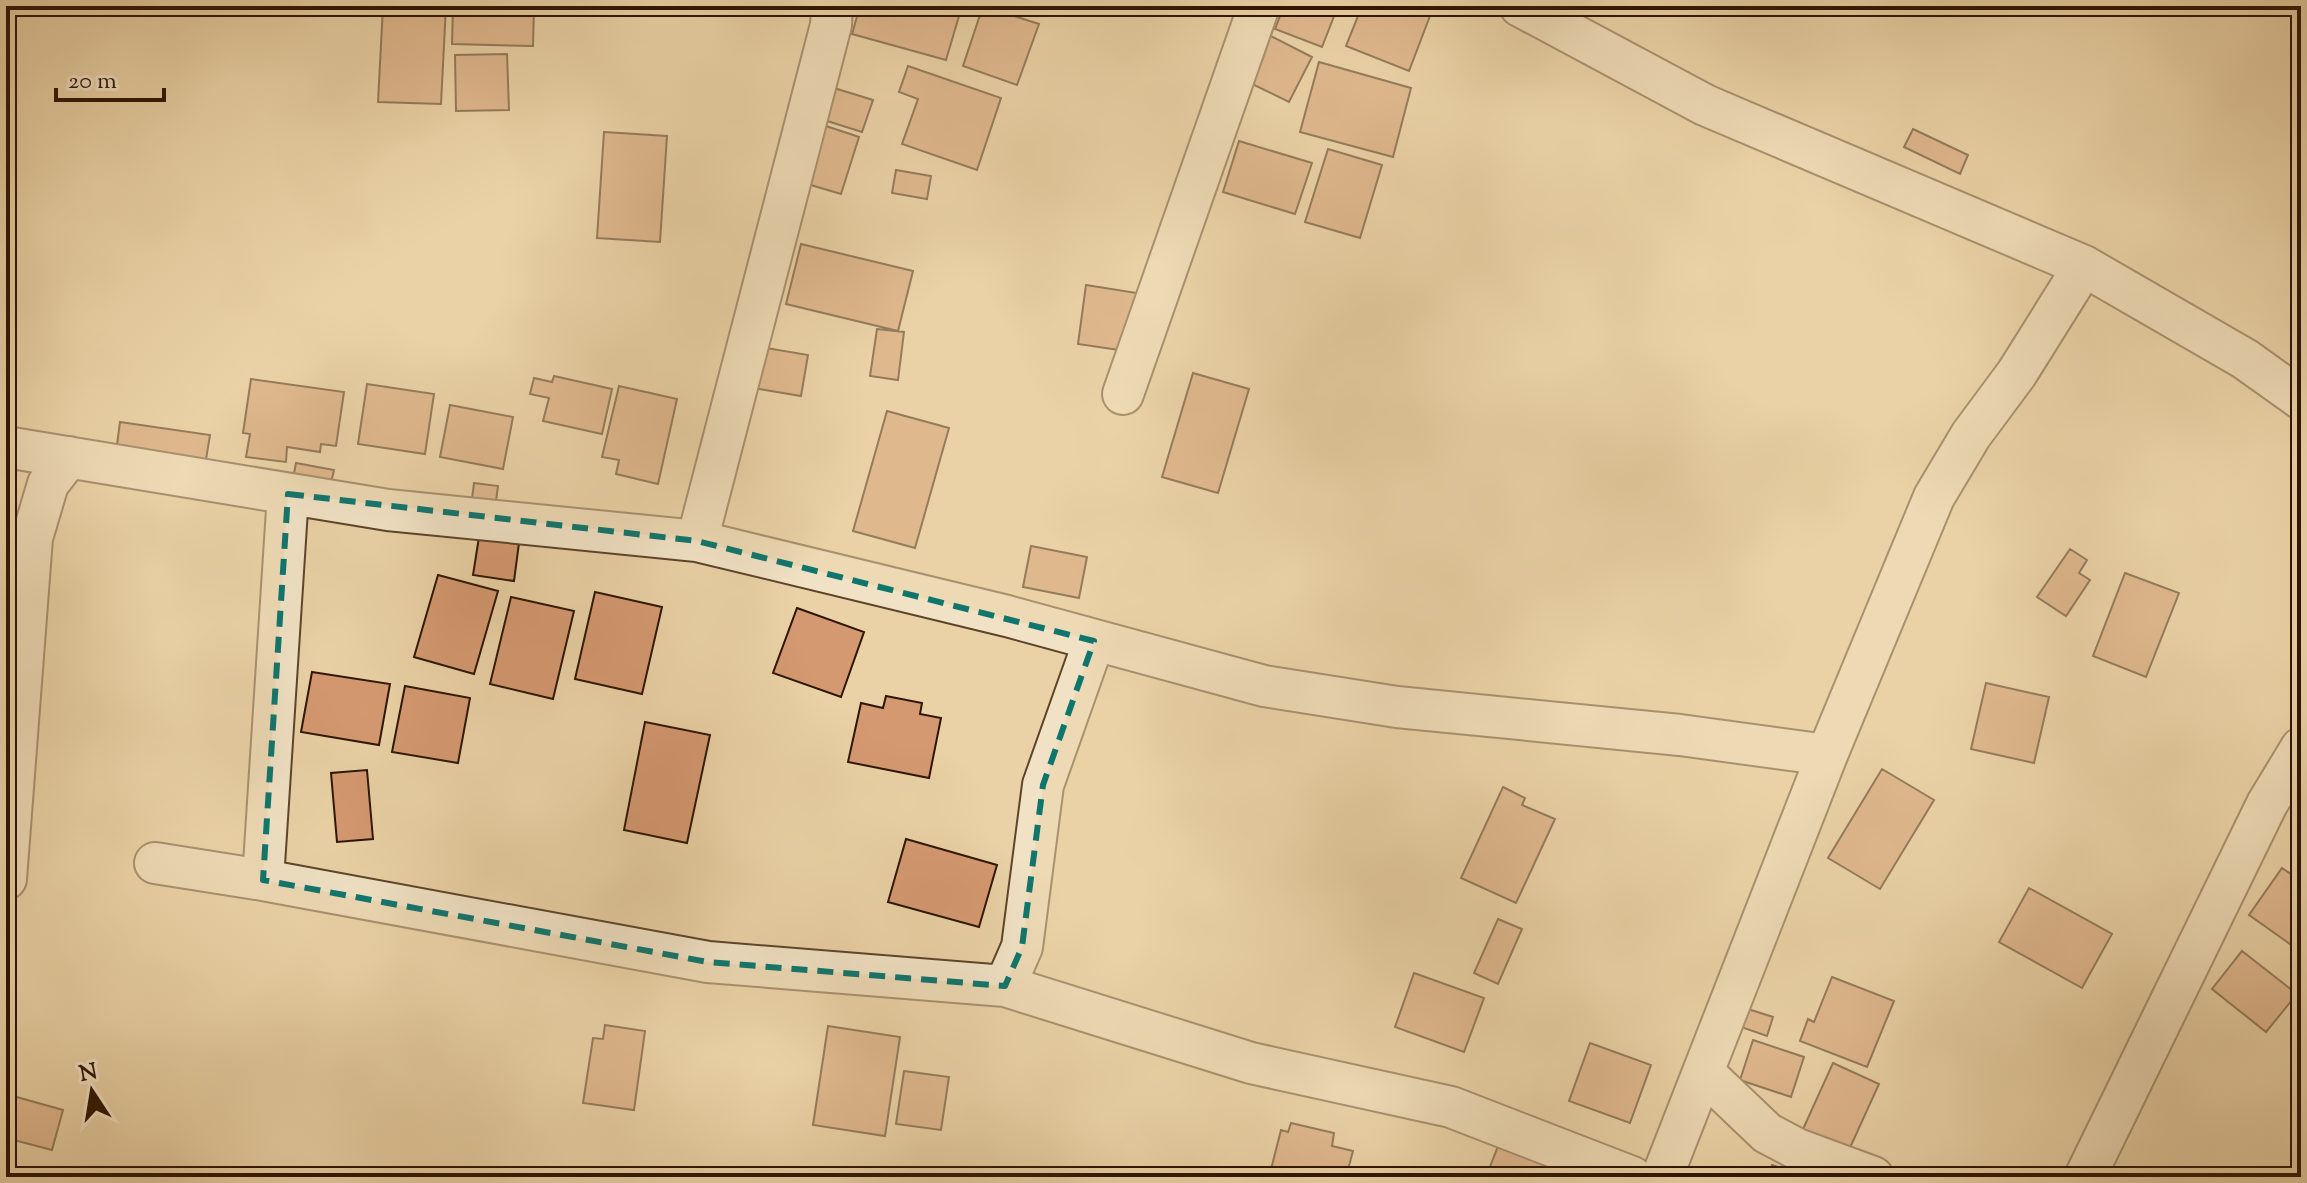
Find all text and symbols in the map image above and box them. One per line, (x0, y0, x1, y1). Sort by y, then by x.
scale bar (56, 52, 164, 102)
text: 20 m (68, 65, 117, 99)
north arrow (52, 1051, 132, 1131)
text: N (77, 1057, 101, 1092)

